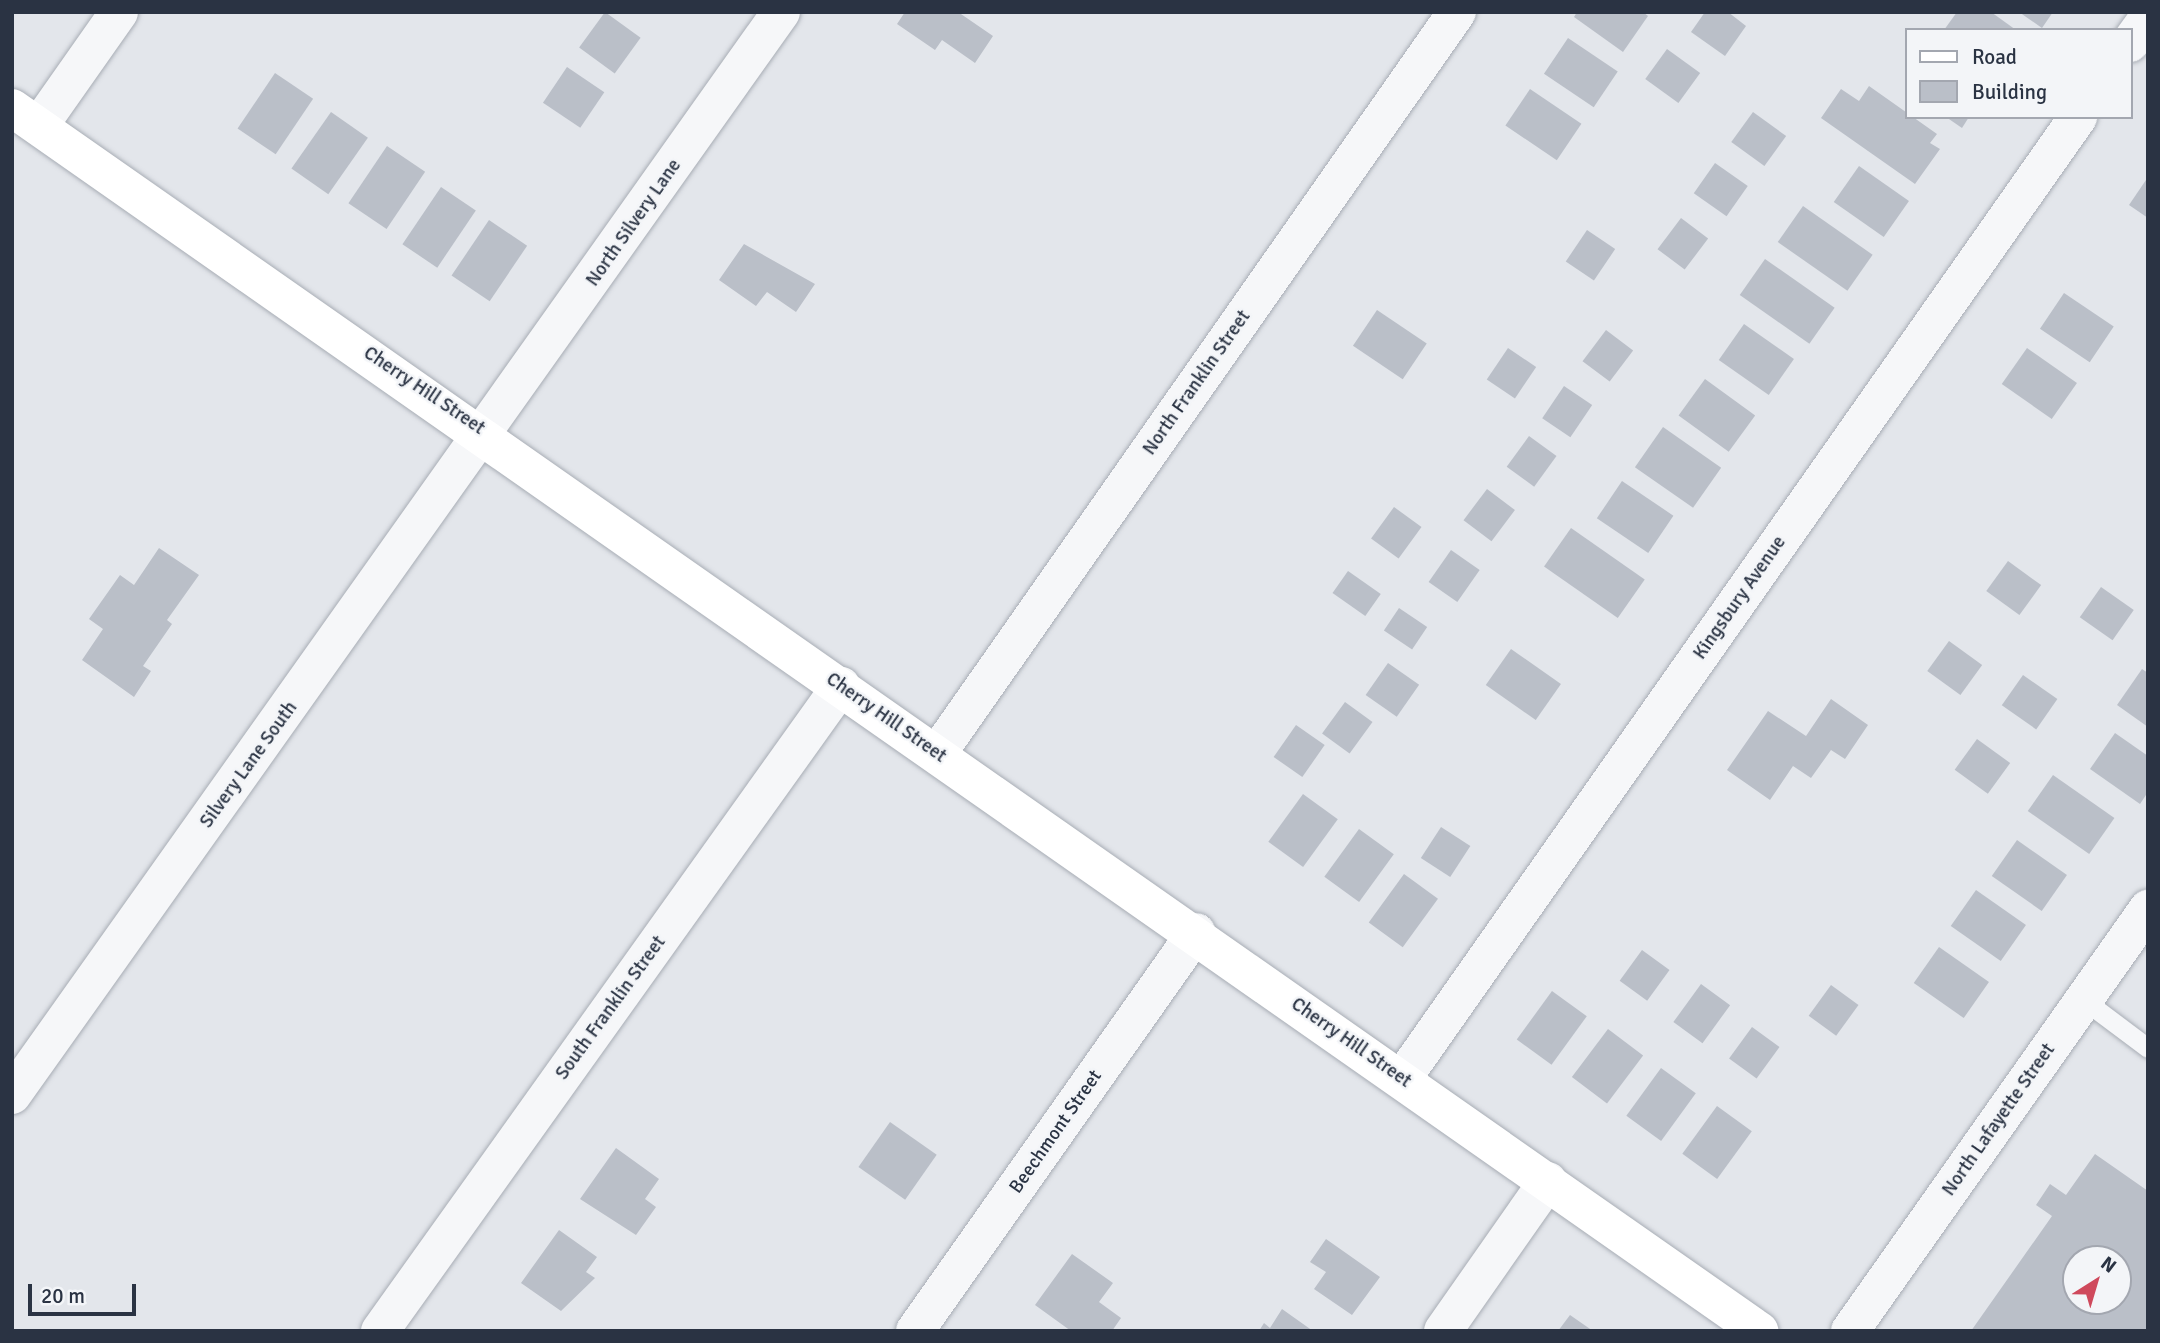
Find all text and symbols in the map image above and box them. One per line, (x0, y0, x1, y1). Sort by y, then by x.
legend (1904, 28, 2132, 119)
text: Road (1972, 44, 2017, 70)
text: Building (1972, 79, 2047, 105)
street label: North Silvery Lane (582, 155, 686, 291)
street label: North Franklin Street (1138, 306, 1256, 460)
street label: Cherry Hill Street (359, 342, 489, 440)
street label: Kingsbury Avenue (1689, 532, 1791, 664)
street label: Cherry Hill Street (822, 668, 950, 768)
street label: Silvery Lane South (195, 697, 303, 833)
street label: South Franklin Street (551, 932, 671, 1084)
street label: Cherry Hill Street (1287, 993, 1415, 1093)
street label: North Lafayette Street (1938, 1039, 2060, 1201)
street label: Beechmont Street (1005, 1066, 1107, 1198)
north arrow (2062, 1245, 2132, 1315)
text: N (2096, 1251, 2121, 1278)
scale bar (32, 1270, 140, 1314)
text: 20 m (41, 1283, 85, 1309)

